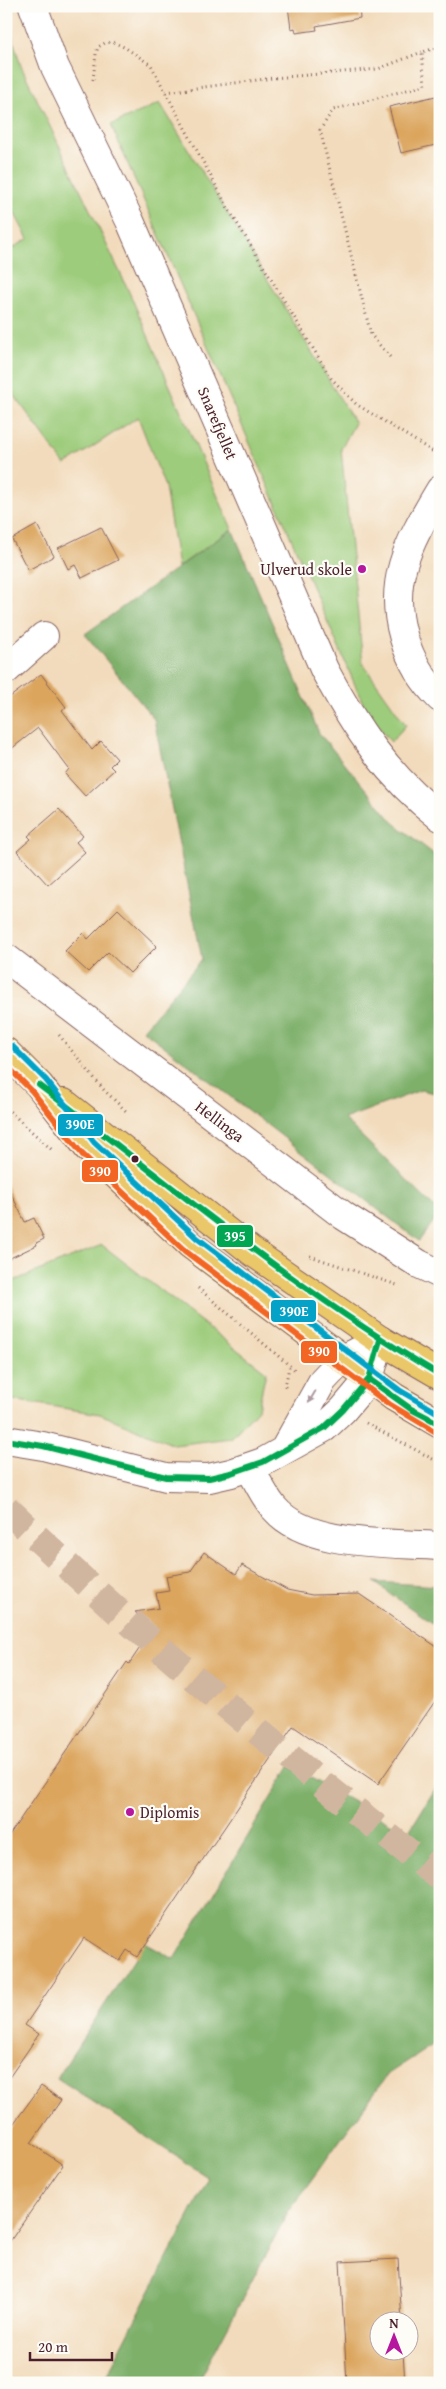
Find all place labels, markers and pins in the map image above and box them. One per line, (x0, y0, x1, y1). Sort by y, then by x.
place label: Ulverud skole (260, 557, 352, 581)
marker: Ulverud skole (356, 563, 368, 575)
unlabelled marker (130, 1154, 140, 1164)
place label: Diplomis (140, 1800, 199, 1824)
marker: Diplomis (124, 1806, 136, 1818)

